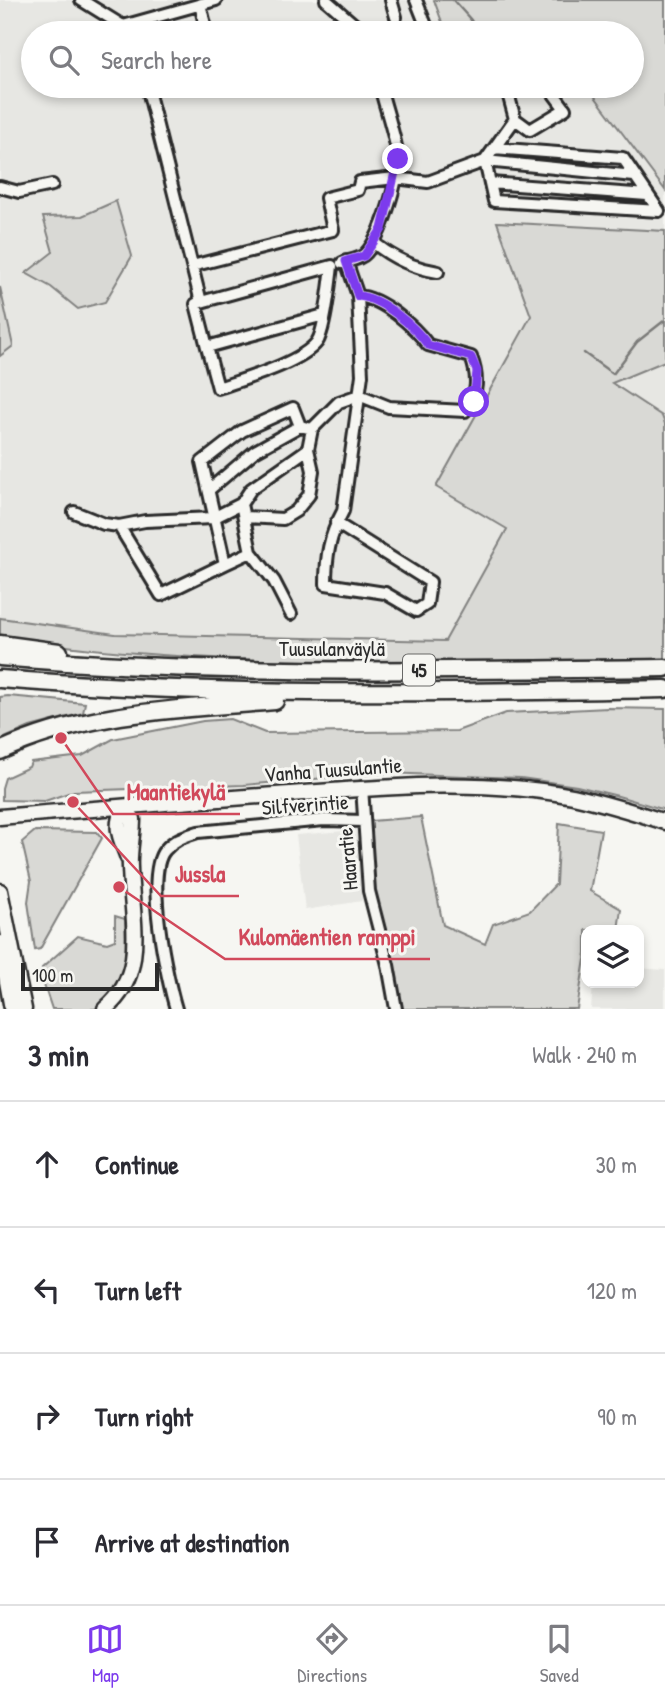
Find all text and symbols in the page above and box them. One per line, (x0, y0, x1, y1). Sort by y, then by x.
search box (21, 21, 644, 98)
icon: search (45, 41, 83, 79)
text: Search here (101, 42, 212, 77)
route end (382, 143, 413, 174)
route start (458, 386, 489, 417)
street label: Tuusulanväylä (279, 634, 385, 663)
road number: 45 (403, 654, 435, 685)
street label: Vanha Tuusulantie (263, 750, 403, 789)
callout: Maantiekylä (113, 770, 240, 814)
text: Maantiekylä (127, 776, 225, 808)
street label: Silfverintie (261, 787, 349, 822)
street label: Haaratie (330, 826, 365, 892)
callout: Jussla (161, 852, 239, 896)
text: Jussla (175, 858, 225, 889)
callout: Kulomäentien ramppi (225, 915, 430, 959)
text: Kulomäentien ramppi (238, 921, 416, 953)
map controls (581, 925, 644, 988)
button: layers (581, 925, 644, 988)
scale bar (21, 960, 159, 992)
text: 100 m (32, 962, 73, 988)
text: 3 min (28, 1035, 89, 1075)
text: Walk · 240 m (532, 1039, 637, 1070)
icon: ahead (28, 1145, 66, 1183)
text: Continue (95, 1147, 179, 1182)
text: 30 m (595, 1149, 637, 1180)
icon: left (28, 1271, 66, 1309)
text: Turn left (95, 1273, 181, 1308)
text: 120 m (587, 1275, 637, 1306)
icon: right (28, 1397, 66, 1435)
text: Turn right (95, 1399, 193, 1434)
text: 90 m (597, 1401, 637, 1432)
icon: arrive (28, 1523, 66, 1561)
text: Arrive at destination (95, 1525, 290, 1560)
tab: Map (86, 1620, 124, 1688)
tab: Directions (297, 1620, 367, 1688)
tab: Saved (540, 1620, 579, 1688)

